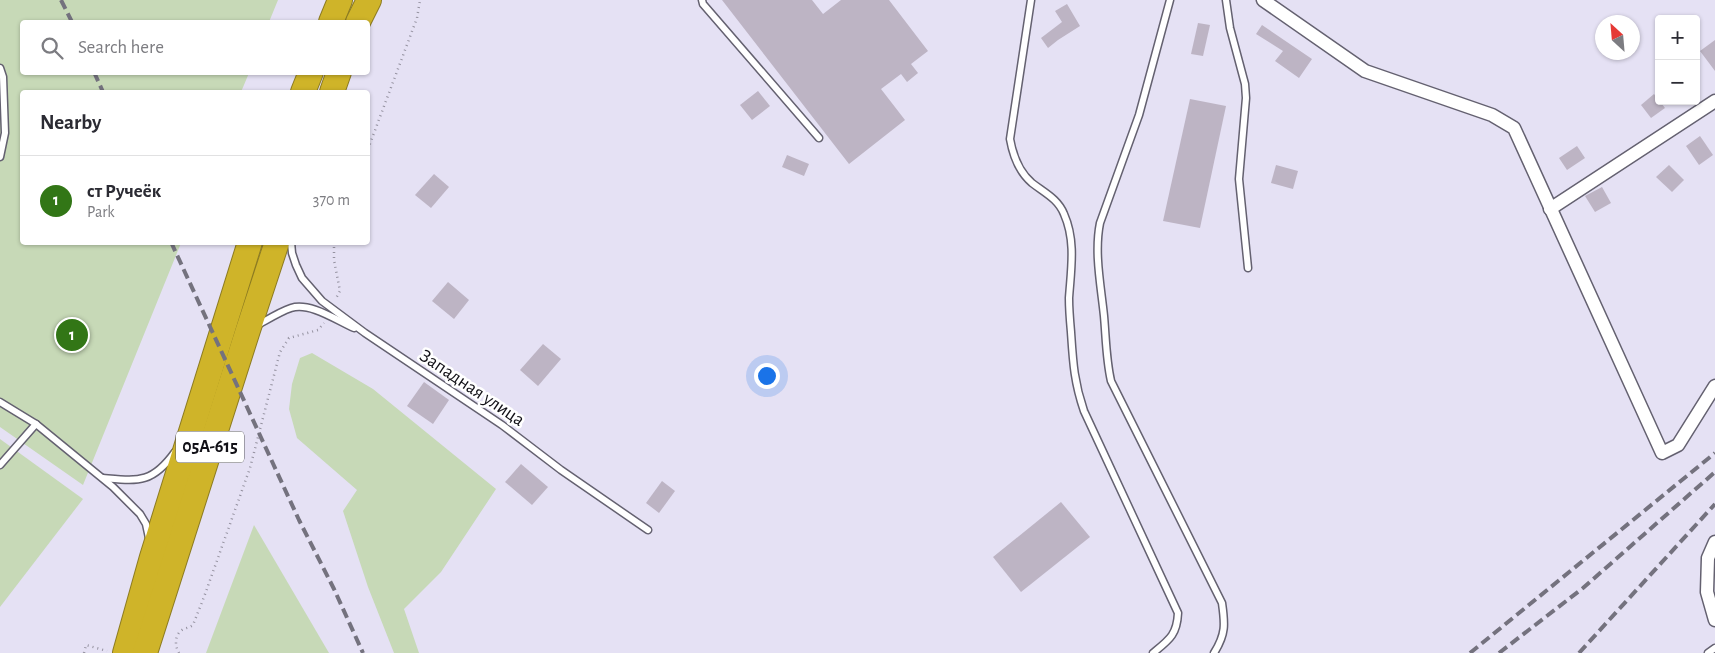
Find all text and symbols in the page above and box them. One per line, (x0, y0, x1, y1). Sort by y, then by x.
north arrow (1595, 15, 1640, 60)
map controls (1655, 15, 1700, 105)
button: + (1655, 15, 1700, 60)
search box (20, 20, 370, 75)
icon: search (38, 34, 66, 62)
text: Search here (78, 38, 164, 57)
button: − (1655, 60, 1700, 105)
text: Nearby (40, 112, 101, 133)
text: ст Ручеёк (87, 182, 161, 201)
text: 1 (53, 192, 59, 208)
text: 370 m (313, 192, 350, 208)
text: Park (87, 204, 115, 220)
pin: 1 (56, 316, 88, 354)
street label: Западная улица (416, 346, 528, 430)
your location (754, 363, 780, 389)
road number: 05А-615 (176, 432, 244, 462)

